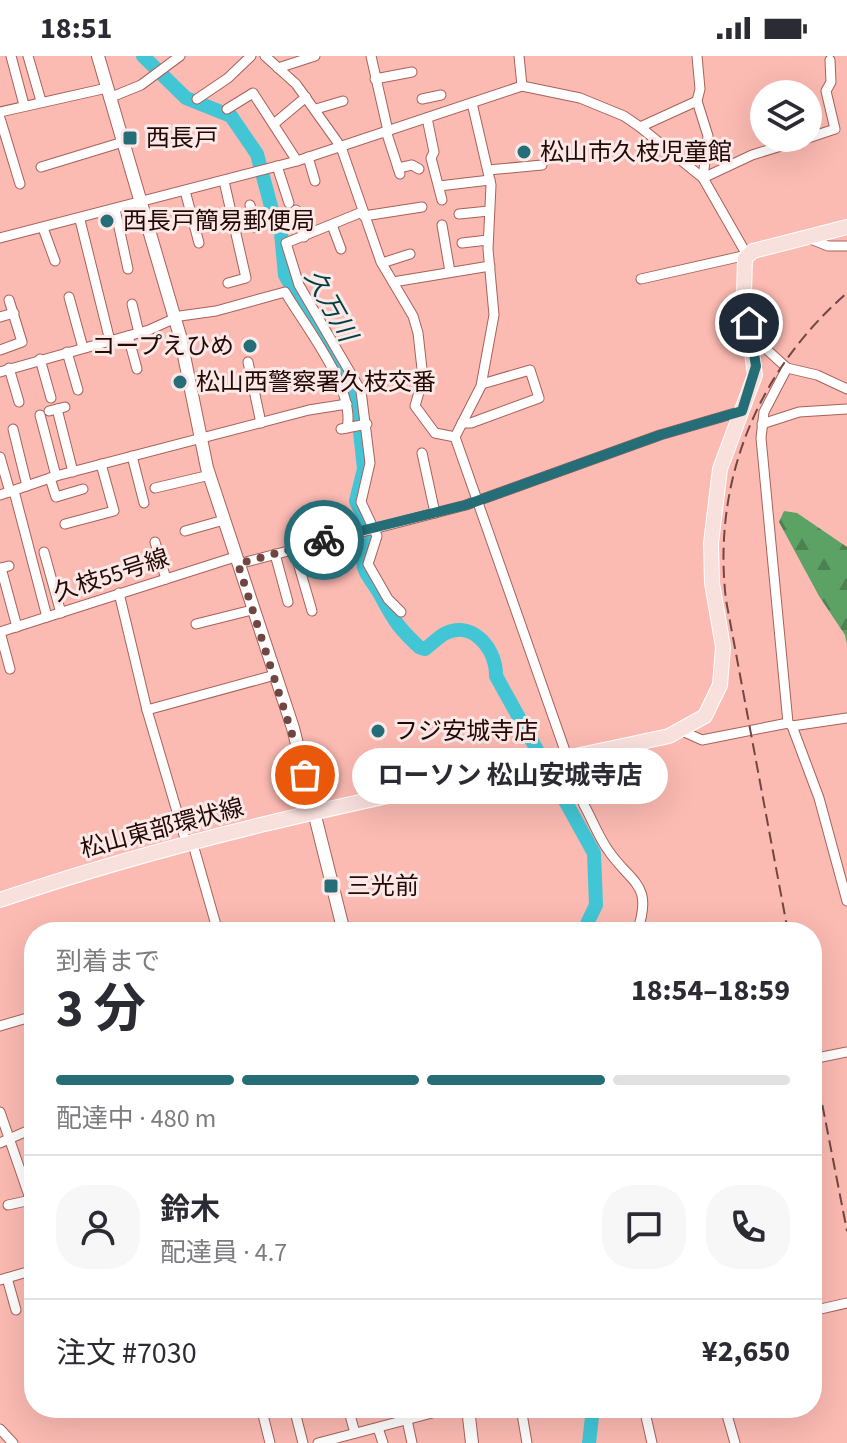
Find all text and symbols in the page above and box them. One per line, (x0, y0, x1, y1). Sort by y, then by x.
text: 18:51 (40, 7, 112, 50)
map controls (750, 80, 822, 152)
button: layers (750, 80, 822, 152)
place label: 西長戸 (146, 121, 218, 156)
marker: 西長戸 (121, 129, 139, 147)
place label: 松山市久枝児童館 (540, 135, 732, 170)
marker: 松山市久枝児童館 (515, 143, 533, 161)
place label: 西長戸簡易郵便局 (123, 204, 315, 239)
marker: 西長戸簡易郵便局 (98, 212, 116, 230)
water label: 久万川 (295, 262, 367, 351)
pin (715, 289, 783, 357)
icon: home (727, 301, 771, 345)
place label: コープえひめ (91, 329, 234, 364)
marker: コープえひめ (241, 337, 259, 355)
place label: 松山西警察署久枝交番 (196, 365, 436, 400)
marker: 松山西警察署久枝交番 (171, 373, 189, 391)
courier (284, 500, 364, 580)
icon: bike (302, 518, 346, 562)
street label: 久枝55号線 (49, 540, 174, 611)
place label: フジ安城寺店 (394, 714, 538, 749)
marker: フジ安城寺店 (369, 722, 387, 740)
pin (271, 741, 339, 809)
callout: ローソン 松山安城寺店 (353, 747, 669, 803)
icon: bag (283, 753, 327, 797)
text: ローソン 松山安城寺店 (377, 757, 643, 794)
street label: 松山東部環状線 (76, 790, 248, 867)
place label: 三光前 (347, 869, 419, 904)
marker: 三光前 (322, 877, 340, 895)
text: 到着まで (56, 943, 160, 980)
text: 18:54–18:59 (631, 969, 790, 1012)
text: 3 分 (56, 973, 146, 1047)
text: 配達中 · 480 m (56, 1100, 216, 1137)
button: person (56, 1185, 140, 1269)
button: chat (602, 1185, 686, 1269)
button: phone (706, 1185, 790, 1269)
text: 鈴木 (160, 1188, 220, 1231)
text: 配達員 · 4.7 (160, 1234, 287, 1271)
text: ¥2,650 (702, 1330, 790, 1373)
text: 注文 #7030 (56, 1332, 197, 1375)

